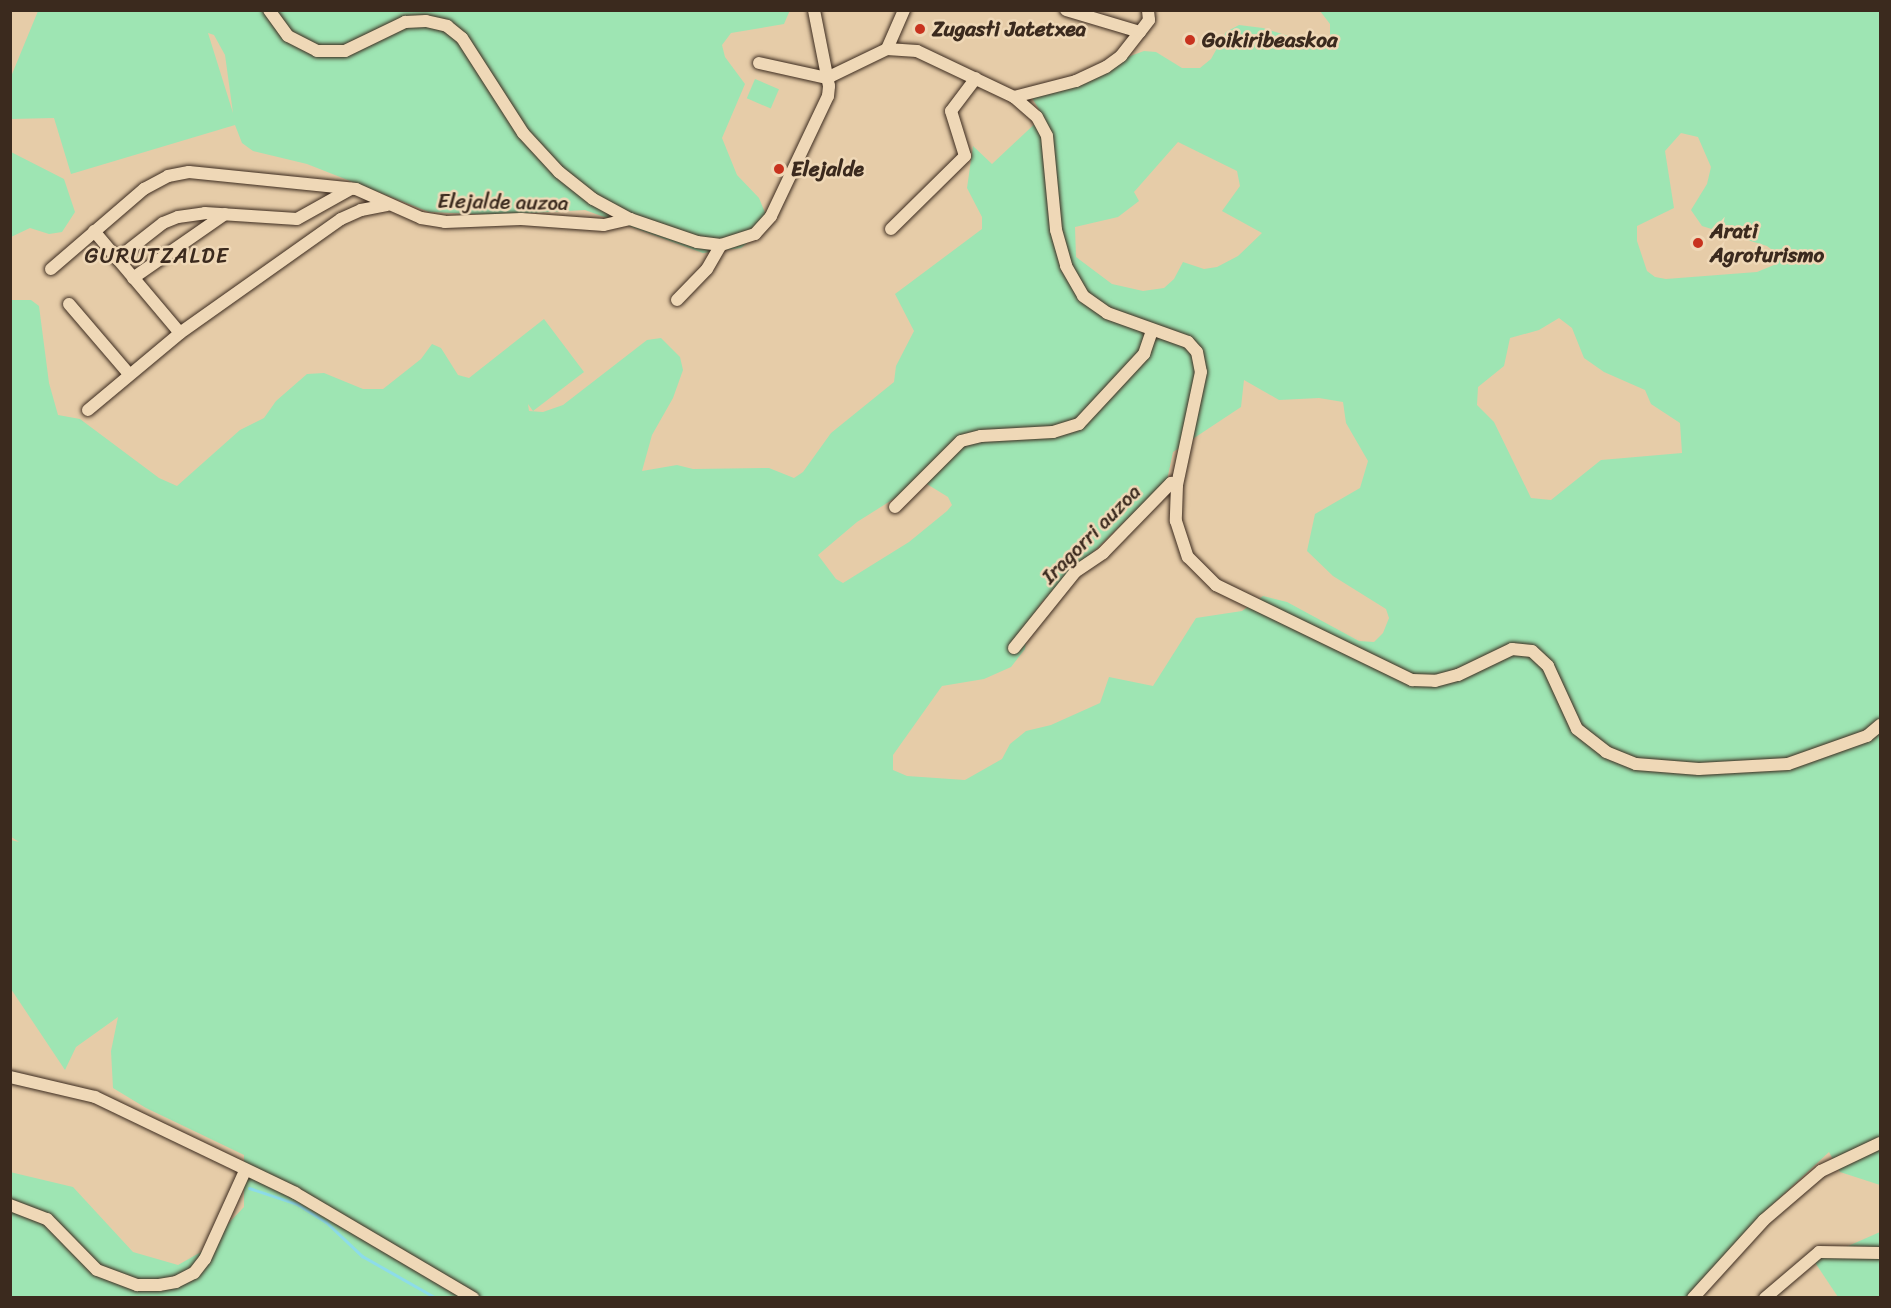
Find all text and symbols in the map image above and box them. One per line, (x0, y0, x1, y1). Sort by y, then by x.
place label: Zugasti Jatetxea (932, 16, 1086, 42)
marker: Zugasti Jatetxea (913, 22, 927, 36)
place label: Goikiribeaskoa (1202, 27, 1337, 53)
marker: Goikiribeaskoa (1183, 33, 1197, 47)
place label: Elejalde (791, 156, 864, 182)
marker: Elejalde (772, 162, 786, 176)
street label: Elejalde auzoa (437, 188, 569, 216)
place label: Arati Agroturismo (1710, 218, 1824, 268)
marker: Arati Agroturismo (1691, 236, 1705, 250)
district label: GURUTZALDE (85, 243, 229, 269)
street label: Iragorri auzoa (1036, 479, 1146, 589)

